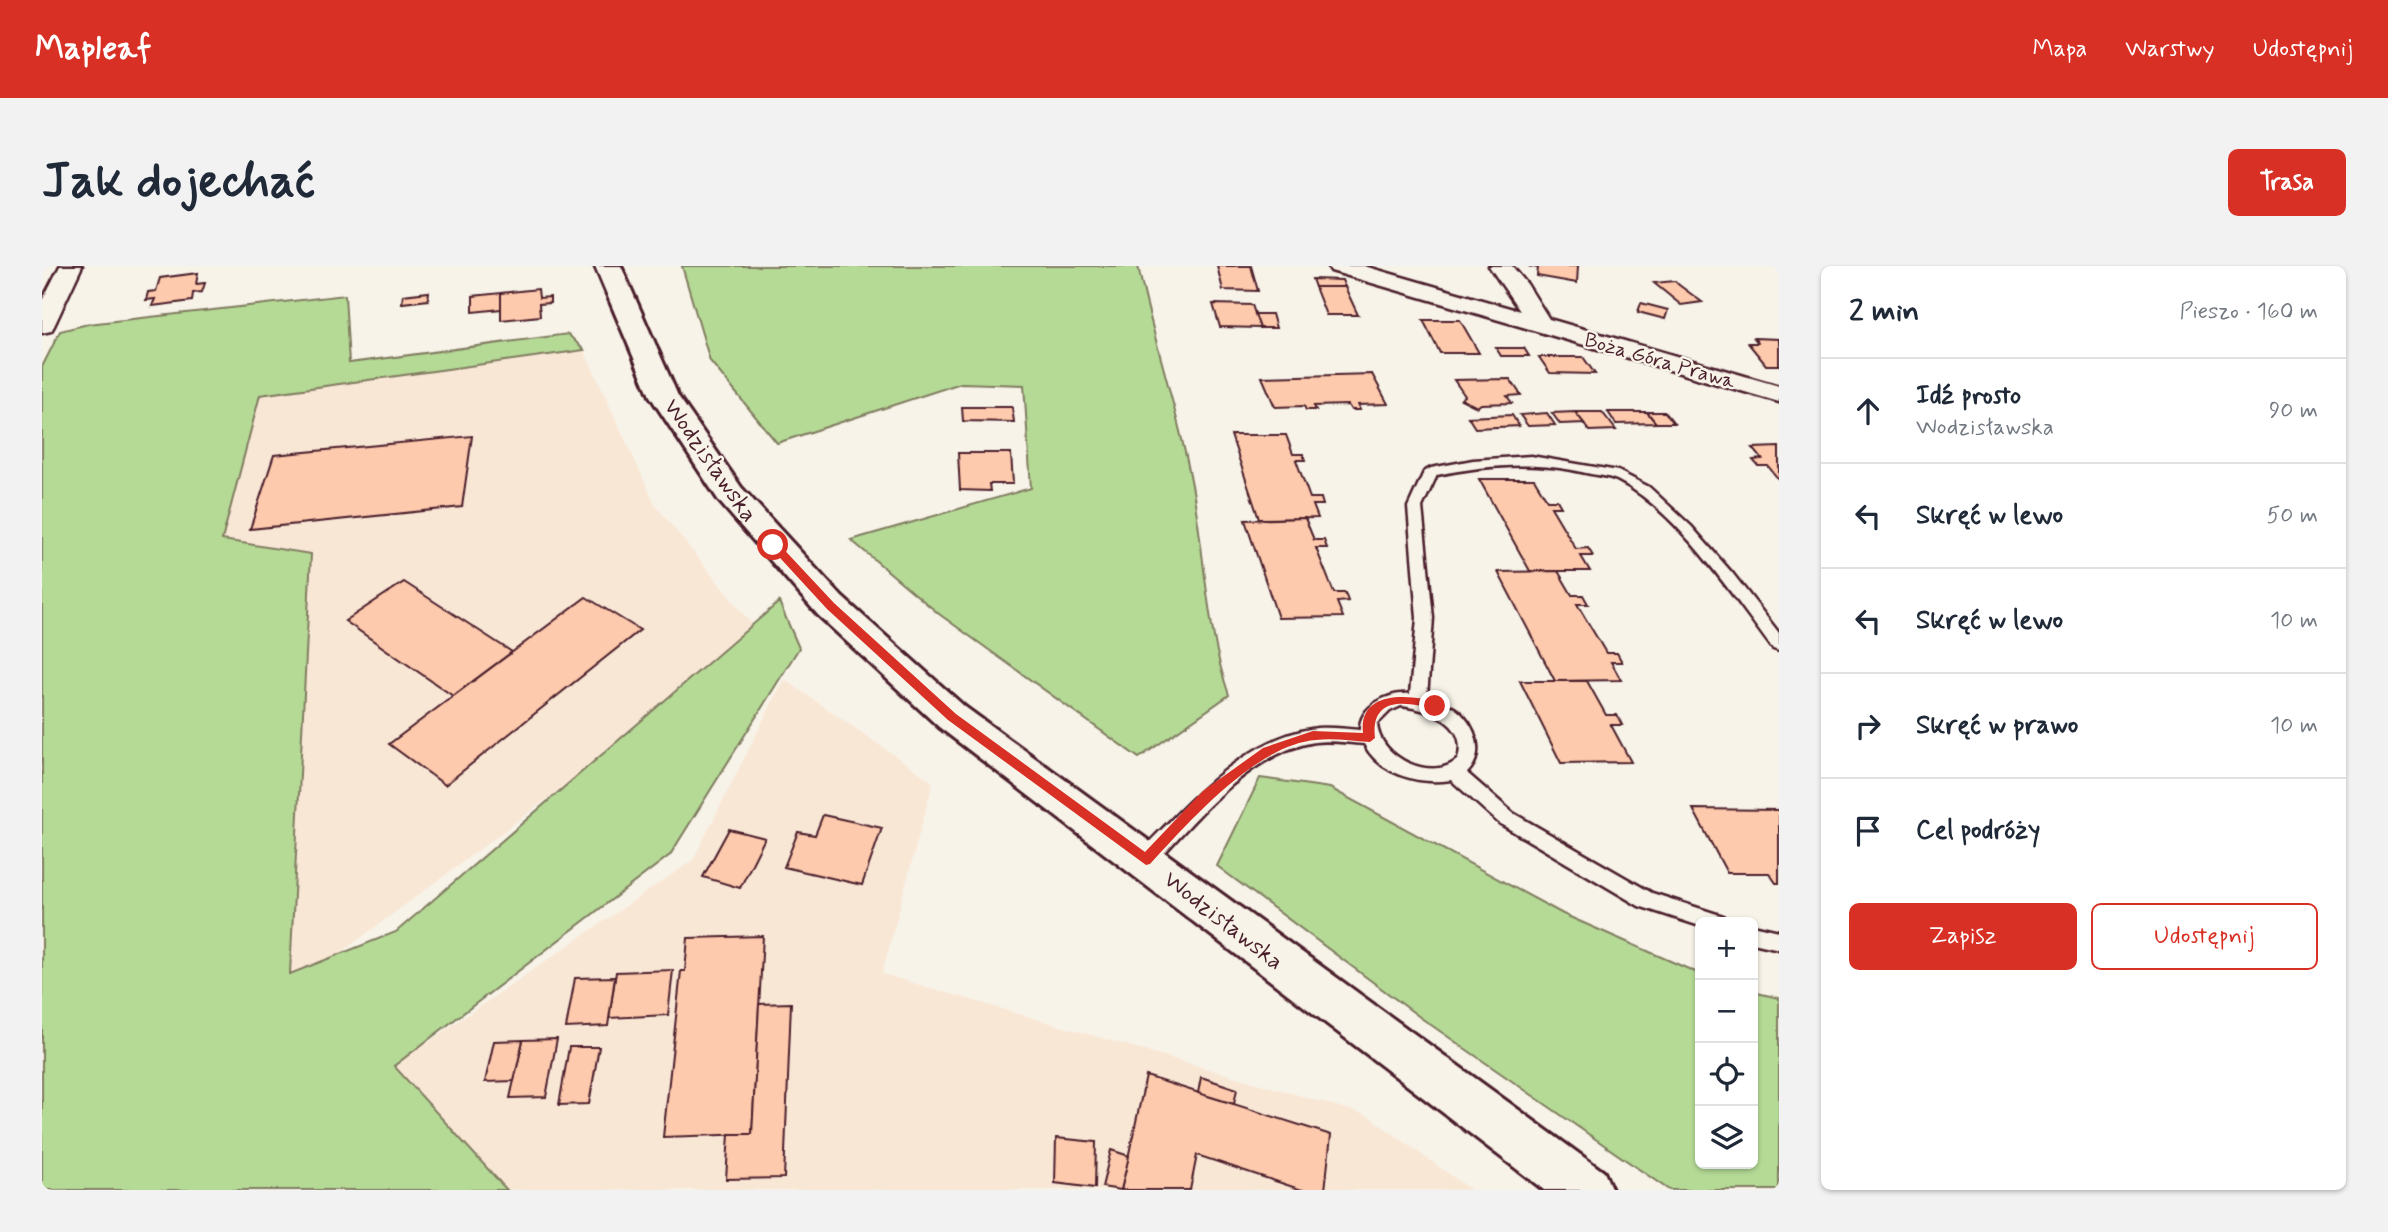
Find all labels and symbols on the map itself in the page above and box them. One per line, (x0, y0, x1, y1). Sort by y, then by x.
street label: Boża Góra Prawa (1581, 326, 1739, 396)
street label: Wodzisławska (656, 393, 764, 529)
route start (757, 529, 788, 560)
route end (1419, 690, 1450, 721)
street label: Wodzisławska (1157, 865, 1289, 978)

